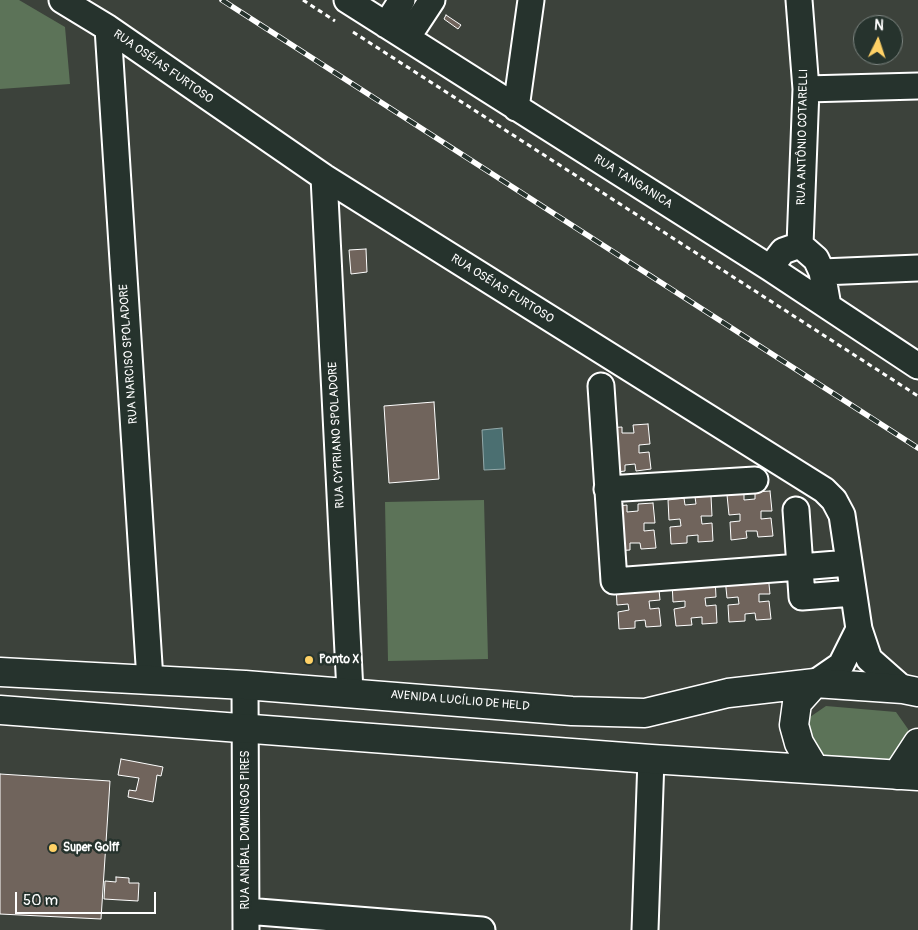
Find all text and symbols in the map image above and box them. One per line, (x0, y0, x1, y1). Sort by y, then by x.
north arrow (853, 15, 903, 65)
text: N (874, 17, 884, 34)
street label: RUA OSÉIAS FURTOSO (110, 27, 216, 107)
street label: RUA ANTÔNIO COTARELLI (795, 69, 811, 205)
street label: RUA TANGANICA (591, 152, 675, 212)
street label: RUA OSÉIAS FURTOSO (448, 252, 556, 326)
street label: RUA NARCISO SPOLADORE (117, 284, 141, 424)
street label: RUA CYPRIANO SPOLADORE (326, 361, 348, 509)
place label: Ponto X (319, 653, 359, 667)
marker: Ponto X (303, 654, 315, 666)
street label: AVENIDA LUCÍLIO DE HELD (390, 688, 530, 714)
street label: RUA ANÍBAL DOMINGOS PIRES (239, 750, 253, 910)
place label: Super Golff (63, 841, 120, 855)
marker: Super Golff (47, 842, 59, 854)
scale bar (18, 882, 159, 914)
text: 50 m (23, 891, 58, 910)

